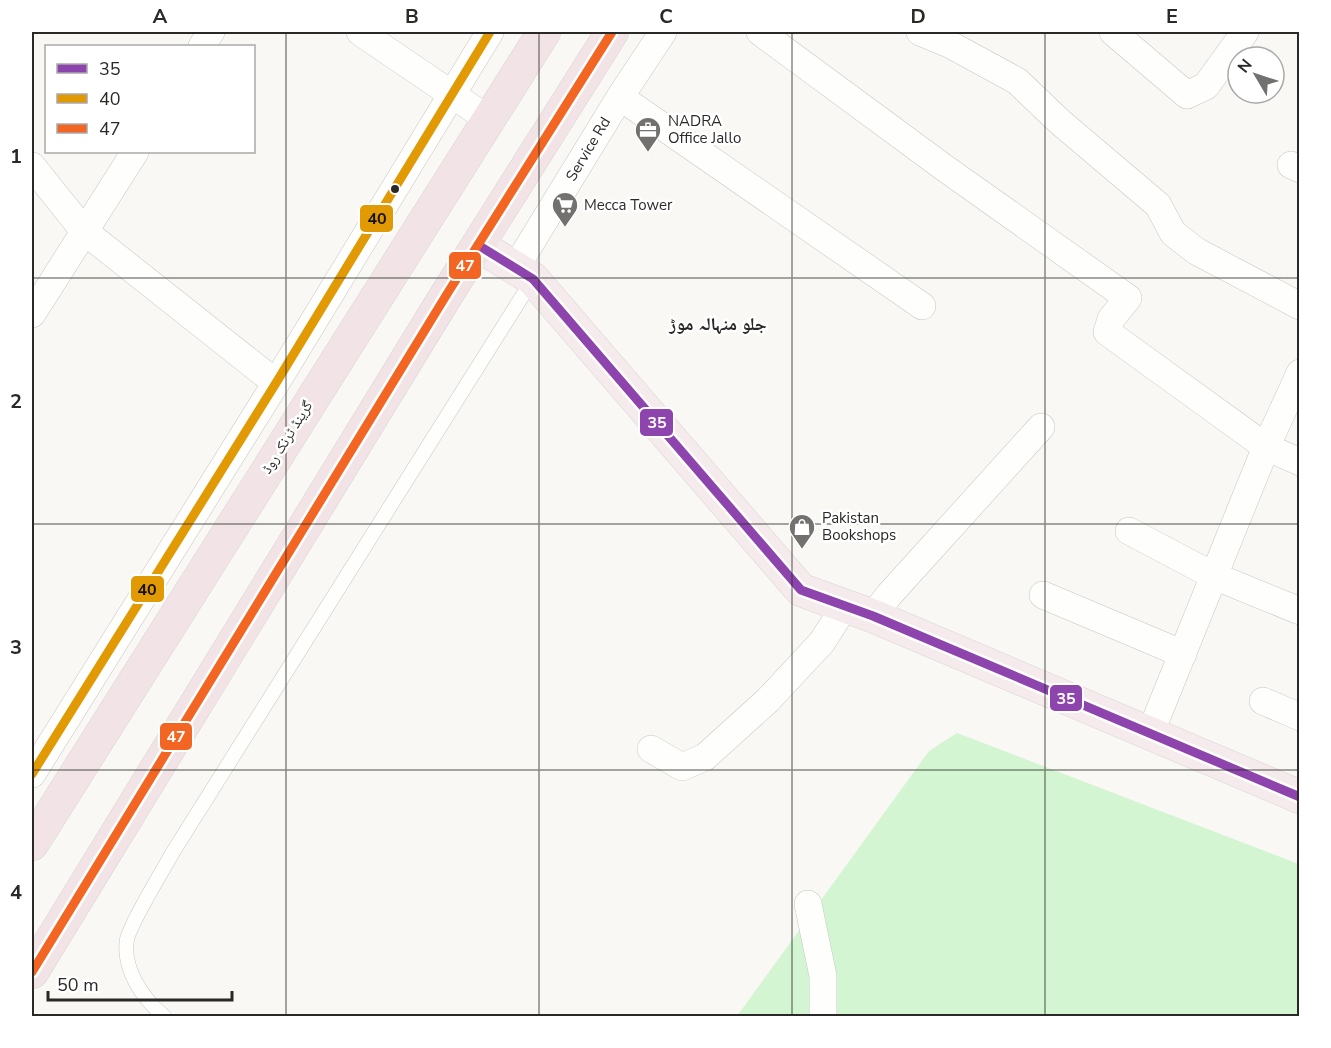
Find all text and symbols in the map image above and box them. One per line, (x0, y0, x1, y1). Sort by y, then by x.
text: A (153, 3, 168, 30)
text: B (405, 3, 419, 30)
text: C (659, 3, 673, 30)
text: D (910, 3, 926, 30)
text: E (1166, 3, 1178, 30)
legend (45, 45, 255, 153)
north arrow (1226, 45, 1286, 105)
text: N (1233, 55, 1257, 78)
text: 35 (99, 57, 121, 81)
text: 40 (99, 87, 121, 111)
place label: NADRA Office Jallo (668, 111, 741, 148)
street label: Service Rd (561, 113, 615, 185)
office icon: NADRA Office Jallo (633, 115, 663, 153)
text: 47 (99, 117, 121, 141)
text: 1 (10, 143, 22, 170)
unlabelled marker (389, 183, 401, 195)
supermarket icon: Mecca Tower (550, 190, 580, 228)
place label: Mecca Tower (584, 195, 673, 215)
line badge: 40 (359, 204, 394, 233)
text: 40 (367, 208, 387, 230)
line badge: 47 (448, 251, 482, 280)
text: 47 (455, 255, 475, 277)
district label: جلو منہالہ موڑ (668, 312, 767, 336)
text: 2 (10, 388, 22, 415)
street label: گرینڈ ٹرنک روڈ (257, 396, 318, 477)
line badge: 35 (639, 408, 674, 437)
text: 35 (647, 412, 667, 434)
place label: Pakistan Bookshops (822, 508, 896, 545)
shop icon: Pakistan Bookshops (787, 512, 817, 550)
line badge: 40 (130, 575, 165, 603)
text: 40 (137, 579, 157, 601)
text: 3 (10, 634, 22, 661)
line badge: 35 (1049, 684, 1083, 712)
text: 35 (1056, 688, 1076, 710)
line badge: 47 (159, 722, 193, 751)
text: 47 (166, 726, 186, 748)
text: 4 (10, 879, 22, 906)
scale bar (48, 964, 232, 1002)
text: 50 m (57, 973, 99, 997)

